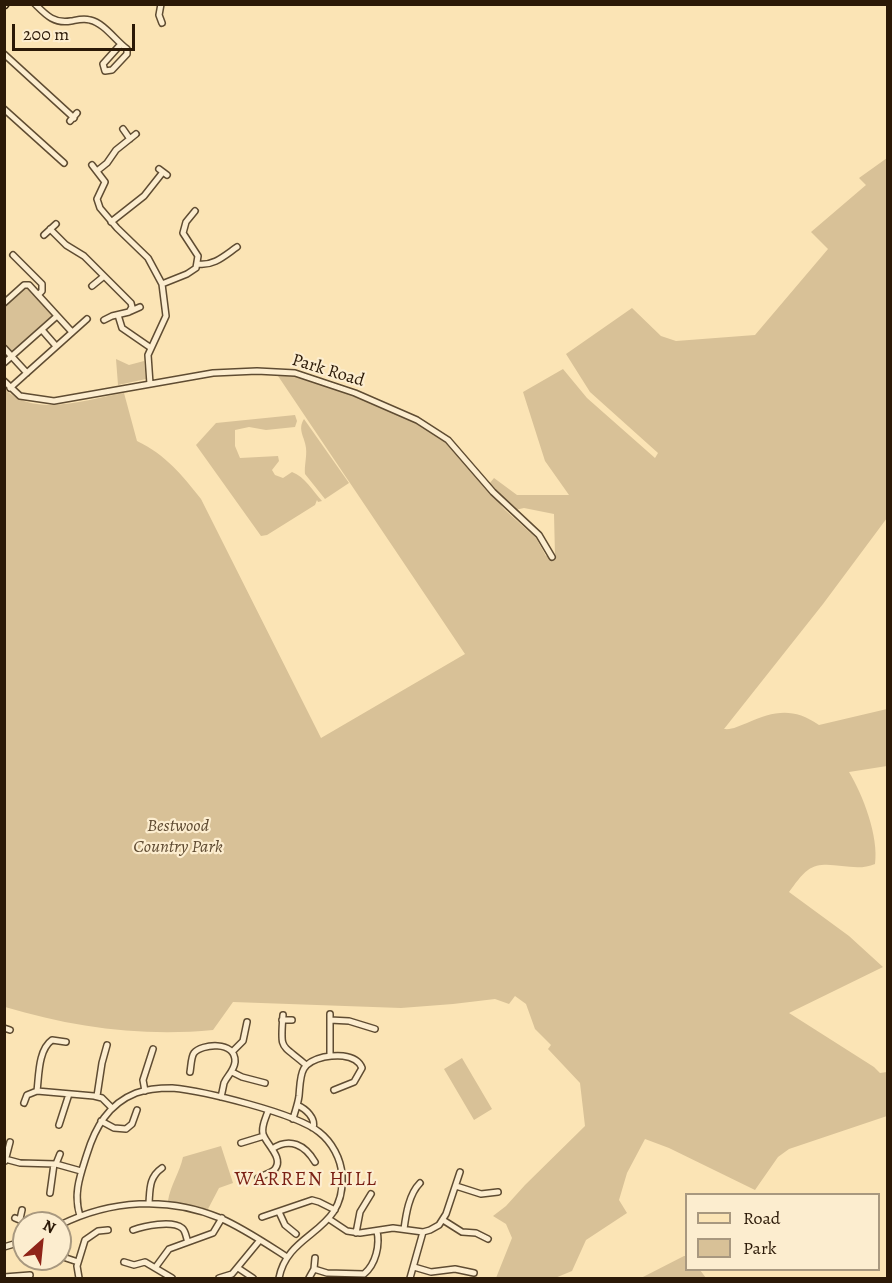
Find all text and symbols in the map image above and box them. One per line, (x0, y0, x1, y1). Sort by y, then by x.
scale bar (15, 12, 138, 50)
text: 200 m (23, 22, 69, 46)
street label: Park Road (289, 350, 367, 392)
park label: Bestwood Country Park (133, 816, 223, 858)
district label: WARREN HILL (235, 1168, 377, 1192)
legend (685, 1193, 880, 1271)
text: Road (743, 1206, 780, 1230)
north arrow (12, 1211, 72, 1271)
text: N (39, 1214, 59, 1239)
text: Park (743, 1236, 777, 1260)

